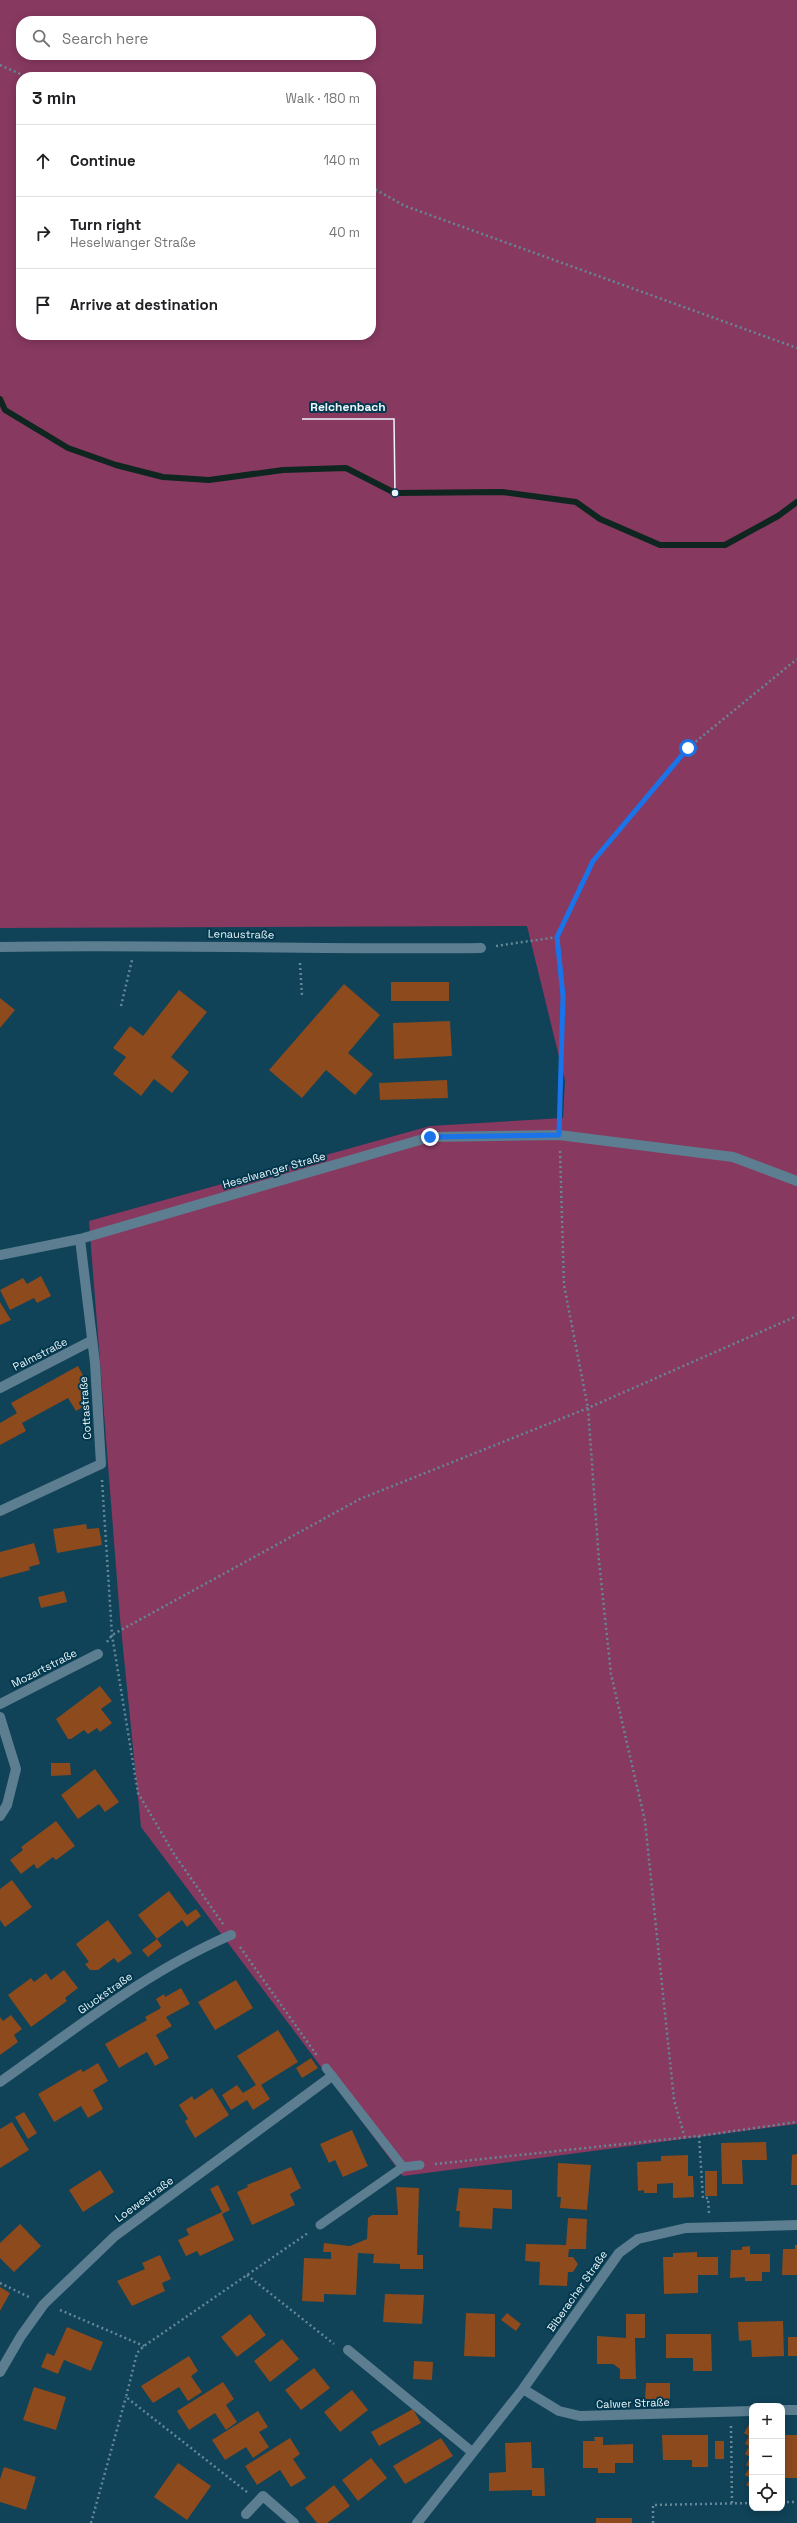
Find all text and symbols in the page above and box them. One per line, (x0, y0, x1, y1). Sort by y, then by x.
search box (16, 16, 376, 60)
icon: search (30, 27, 52, 49)
text: Search here (62, 29, 148, 48)
text: 3 min (32, 87, 76, 109)
text: Walk · 180 m (286, 90, 360, 107)
icon: ahead (32, 150, 54, 172)
text: Continue (70, 151, 136, 170)
text: 140 m (324, 152, 360, 169)
text: Turn right (70, 215, 141, 234)
icon: right (32, 222, 54, 244)
text: 40 m (329, 224, 360, 241)
text: Heselwanger Straße (70, 234, 196, 251)
icon: arrive (32, 294, 54, 316)
text: Arrive at destination (70, 295, 218, 314)
callout: Reichenbach (302, 395, 394, 419)
text: Reichenbach (310, 399, 386, 415)
route start (679, 739, 697, 757)
street label: Lenaustraße (208, 926, 274, 942)
route end (421, 1128, 439, 1146)
street label: Heselwanger Straße (221, 1149, 327, 1191)
street label: Palmstraße (10, 1334, 70, 1374)
street label: Cottastraße (76, 1376, 94, 1440)
street label: Mozartstraße (9, 1645, 79, 1691)
street label: Gluckstraße (75, 1969, 135, 2017)
street label: Loewestraße (112, 2173, 176, 2225)
street label: Biberacher Straße (544, 2248, 610, 2334)
street label: Calwer Straße (596, 2395, 670, 2411)
map controls (749, 2403, 785, 2511)
button: + (749, 2403, 785, 2439)
button: − (749, 2439, 785, 2475)
button: locate (749, 2475, 785, 2511)

